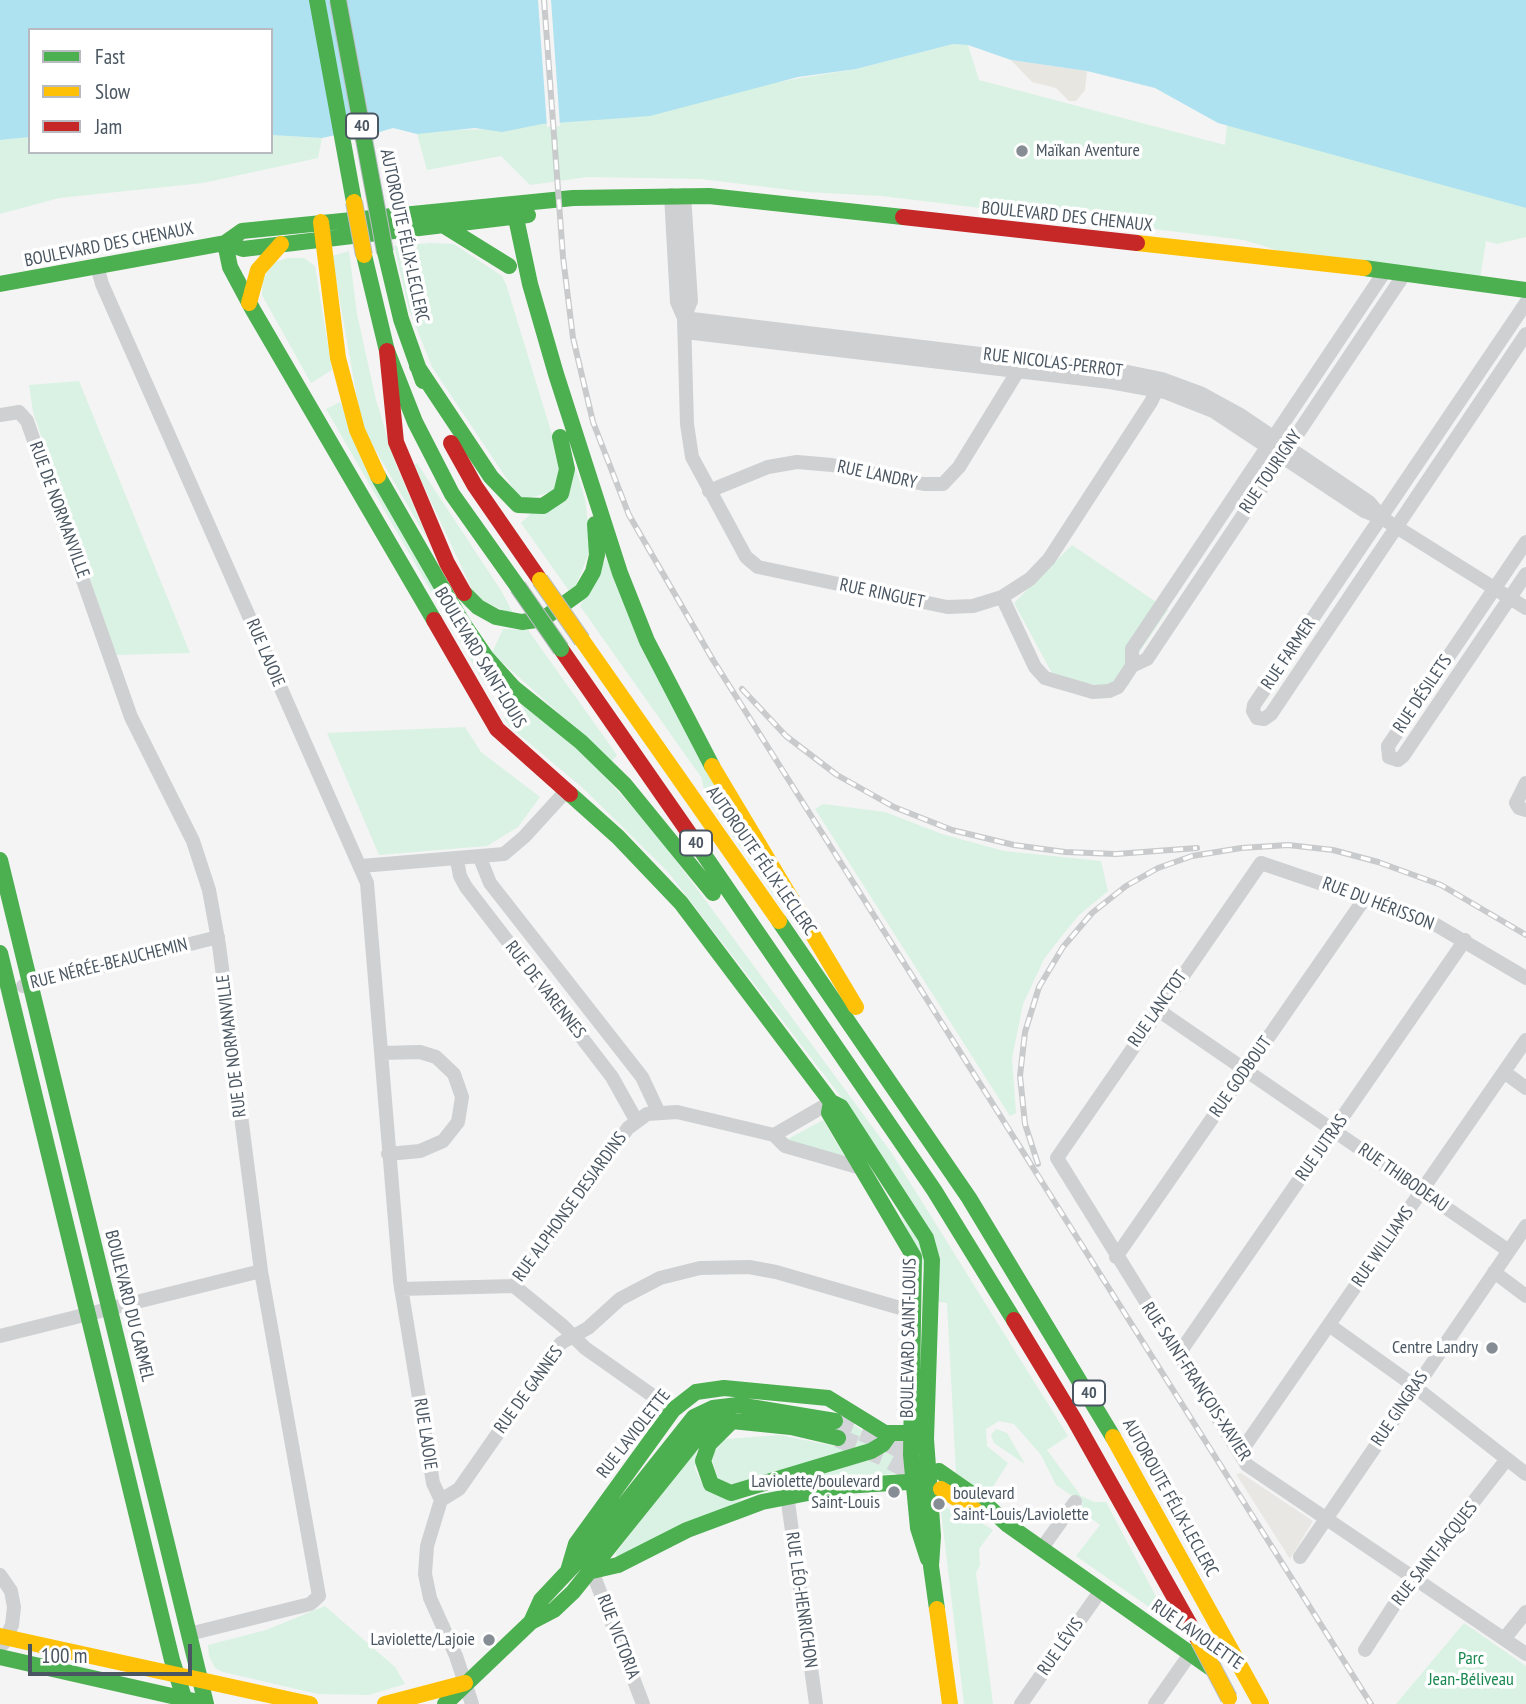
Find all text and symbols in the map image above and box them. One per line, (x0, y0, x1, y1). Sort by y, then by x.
legend (28, 28, 273, 154)
text: Fast (95, 43, 125, 70)
text: Slow (95, 78, 130, 105)
text: Jam (95, 113, 122, 140)
road number: 40 (346, 114, 378, 138)
place label: Maïkan Aventure (1036, 140, 1140, 162)
marker: Maïkan Aventure (1014, 143, 1030, 159)
street label: AUTOROUTE FÉLIX-LECLERC (375, 147, 433, 325)
street label: BOULEVARD DES CHENAUX (980, 197, 1154, 237)
street label: BOULEVARD DES CHENAUX (23, 218, 195, 272)
street label: RUE NICOLAS-PERROT (982, 344, 1124, 382)
street label: RUE TOURIGNY (1235, 426, 1307, 518)
street label: RUE DE NORMANVILLE (24, 439, 94, 581)
street label: RUE LANDRY (835, 456, 919, 494)
street label: RUE RINGUET (838, 574, 926, 614)
street label: BOULEVARD SAINT-LOUIS (430, 584, 530, 732)
street label: RUE FARMER (1257, 614, 1321, 694)
street label: RUE LAJOIE (241, 616, 289, 690)
street label: RUE DÉSILETS (1389, 651, 1457, 737)
street label: AUTOROUTE FÉLIX-LECLERC (701, 782, 821, 940)
road number: 40 (680, 830, 712, 856)
street label: RUE DU HÉRISSON (1319, 873, 1437, 935)
street label: RUE NÉRÉE-BEAUCHEMIN (28, 934, 190, 994)
street label: RUE DE VARENNES (500, 937, 590, 1043)
street label: RUE LANCTOT (1124, 967, 1192, 1051)
street label: RUE DE NORMANVILLE (213, 973, 251, 1119)
street label: RUE GODBOUT (1205, 1032, 1277, 1122)
street label: RUE JUTRAS (1291, 1111, 1353, 1185)
street label: RUE ALPHONSE DESJARDINS (509, 1128, 631, 1286)
street label: RUE THIBODEAU (1354, 1139, 1452, 1217)
street label: RUE WILLIAMS (1348, 1203, 1418, 1291)
street label: BOULEVARD DU CARMEL (100, 1228, 158, 1384)
street label: BOULEVARD SAINT-LOUIS (897, 1258, 921, 1418)
street label: RUE SAINT-FRANÇOIS-XAVIER (1137, 1299, 1255, 1465)
place label: Centre Landry (1392, 1337, 1478, 1359)
marker: Centre Landry (1484, 1340, 1500, 1356)
street label: RUE DE GANNES (490, 1342, 568, 1438)
street label: RUE GINGRAS (1367, 1367, 1433, 1451)
road number: 40 (1073, 1380, 1105, 1406)
street label: RUE LAVIOLETTE (593, 1385, 675, 1483)
street label: RUE LAJOIE (409, 1397, 441, 1471)
street label: AUTOROUTE FÉLIX-LECLERC (1118, 1415, 1222, 1581)
place label: Laviolette/boulevard Saint-Louis (751, 1471, 880, 1514)
place label: boulevard Saint-Louis/Laviolette (953, 1483, 1089, 1526)
marker: Laviolette/boulevard Saint-Louis (886, 1484, 902, 1500)
marker: boulevard Saint-Louis/Laviolette (931, 1496, 947, 1512)
street label: RUE SAINT-JACQUES (1388, 1498, 1482, 1610)
street label: RUE LÉO-HENRICHON (781, 1531, 821, 1669)
street label: RUE VICTORIA (592, 1592, 644, 1682)
street label: RUE LAVIOLETTE (1147, 1596, 1247, 1674)
street label: RUE LÉVIS (1034, 1614, 1088, 1680)
place label: Laviolette/Lajoie (370, 1629, 475, 1651)
scale bar (32, 1630, 196, 1674)
marker: Laviolette/Lajoie (481, 1632, 497, 1648)
text: 100 m (41, 1642, 87, 1669)
park label: Parc Jean-Béliveau (1428, 1648, 1514, 1690)

